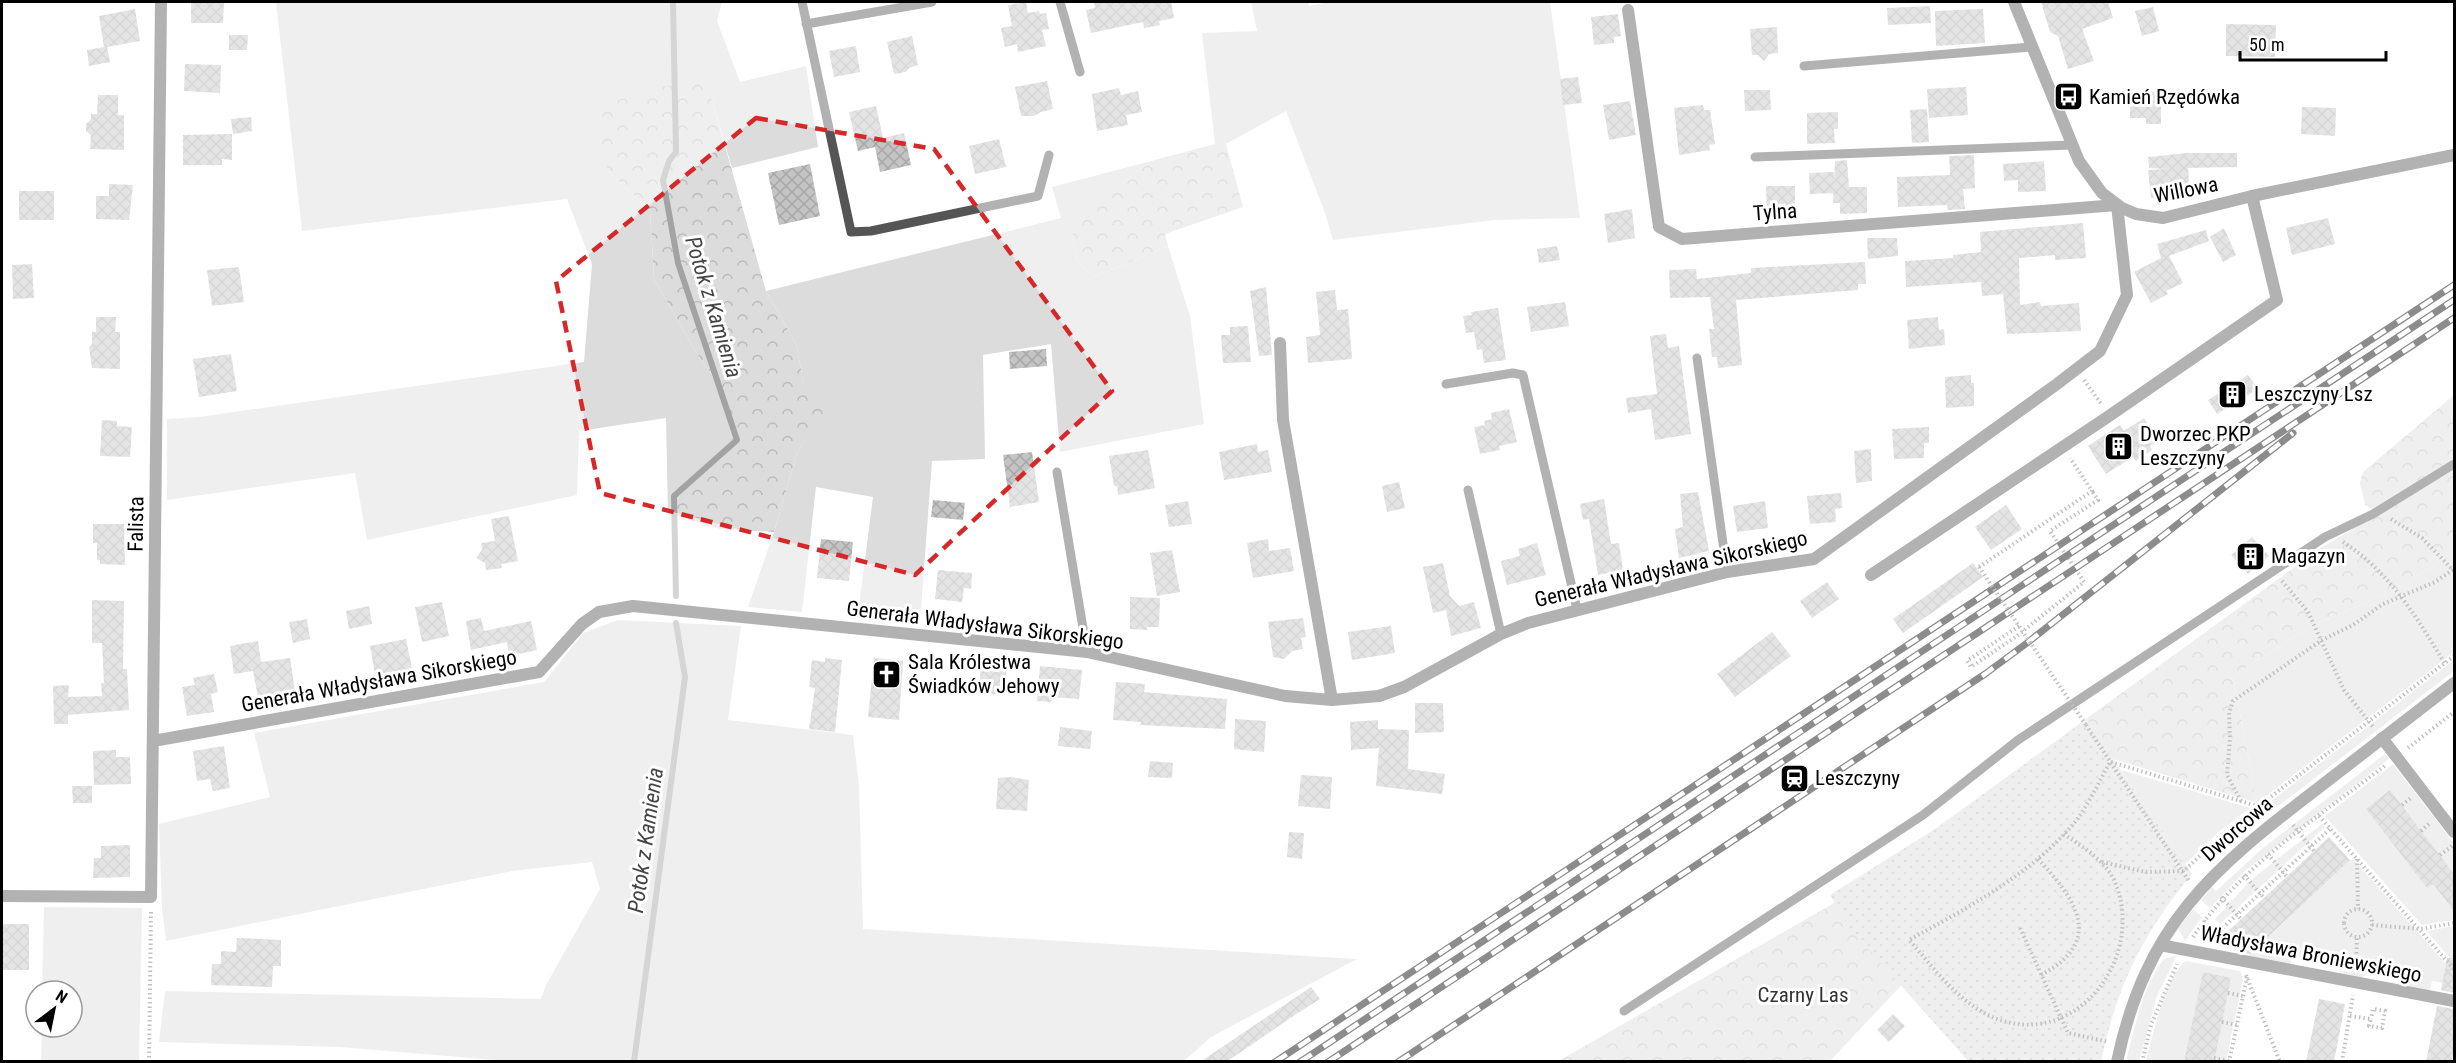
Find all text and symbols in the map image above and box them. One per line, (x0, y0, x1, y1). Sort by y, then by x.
scale bar (2240, 24, 2386, 62)
text: 50 m (2249, 34, 2284, 55)
bus stop icon: Kamień Rzędówka (2052, 81, 2084, 113)
place label: Kamień Rzędówka (2089, 85, 2240, 109)
street label: Willowa (2152, 172, 2220, 208)
street label: Tylna (1752, 198, 1798, 226)
water label: Potok z Kamienia (680, 233, 747, 381)
building icon: Leszczyny Lsz (2217, 378, 2249, 410)
place label: Leszczyny Lsz (2254, 382, 2373, 406)
place label: Dworzec PKP Leszczyny (2140, 422, 2251, 470)
building icon: Dworzec PKP Leszczyny (2103, 430, 2135, 462)
street label: Falista (124, 496, 148, 552)
street label: Generała Władysława Sikorskiego (1532, 526, 1810, 612)
building icon: Magazyn (2234, 540, 2266, 572)
place label: Magazyn (2271, 544, 2345, 568)
street label: Generała Władysława Sikorskiego (845, 596, 1125, 654)
street label: Generała Władysława Sikorskiego (239, 645, 519, 717)
place label: Sala Królestwa Świadków Jehowy (908, 650, 1060, 698)
church icon: Sala Królestwa Świadków Jehowy (871, 658, 903, 690)
station icon: Leszczyny (1778, 762, 1810, 794)
water label: Potok z Kamienia (623, 766, 668, 914)
place label: Leszczyny (1815, 766, 1900, 790)
street label: Dworcowa (2197, 792, 2277, 866)
street label: Władysława Broniewskiego (2198, 921, 2424, 987)
north arrow (24, 979, 84, 1039)
park label: Czarny Las (1758, 983, 1848, 1007)
text: N (52, 986, 71, 1007)

